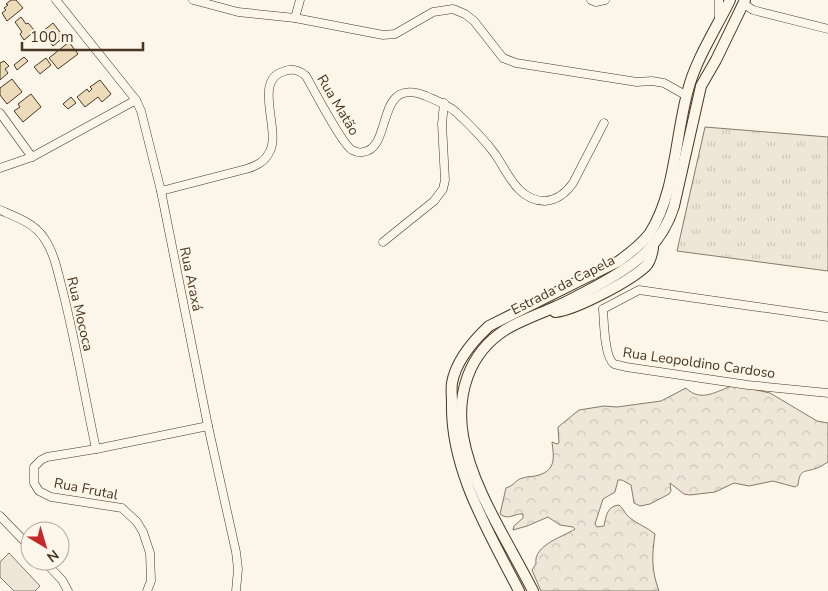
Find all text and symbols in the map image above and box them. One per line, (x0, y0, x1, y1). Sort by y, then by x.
scale bar (22, 20, 144, 52)
text: 100 m (30, 27, 74, 47)
street label: Rua Matão (312, 71, 364, 139)
street label: Rua Araxá (175, 245, 207, 313)
street label: Estrada da Capela (508, 251, 618, 319)
street label: Rua Mococa (62, 275, 98, 353)
street label: Rua Leopoldino Cardoso (622, 343, 777, 383)
street label: Rua Frutal (52, 473, 121, 505)
north arrow (20, 521, 70, 571)
text: N (43, 545, 63, 567)

